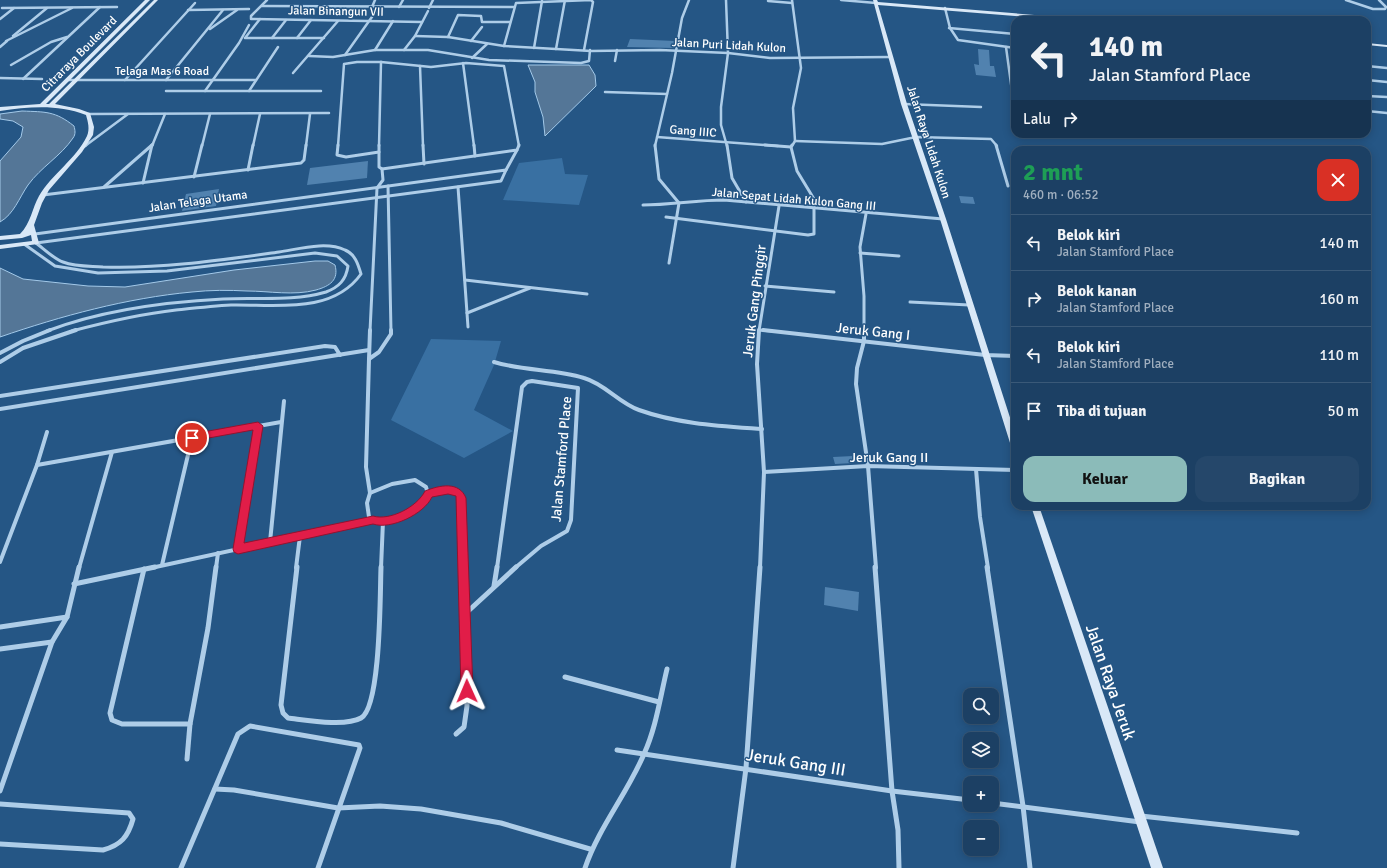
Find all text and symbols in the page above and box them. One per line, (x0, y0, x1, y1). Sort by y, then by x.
street label: Jalan Binangun VII (288, 3, 384, 20)
street label: Citraraya Boulevard (38, 13, 120, 95)
text: 140 m (1089, 30, 1163, 64)
icon: left (1023, 32, 1075, 84)
street label: Jalan Puri Lidah Kulon (672, 35, 786, 56)
street label: Telaga Mas 6 Road (115, 64, 209, 79)
text: Jalan Stamford Place (1089, 64, 1251, 86)
street label: Jalan Raya Lidah Kulon (903, 84, 954, 200)
icon: right (1059, 108, 1081, 130)
text: Lalu (1023, 110, 1051, 128)
street label: Gang IIIC (669, 122, 717, 141)
text: 2 mnt (1023, 157, 1083, 187)
button: close (1317, 159, 1359, 201)
street label: Jalan Sepat Lidah Kulon Gang III (711, 185, 877, 214)
street label: Jalan Telaga Utama (148, 187, 248, 216)
text: 460 m · 06:52 (1023, 187, 1099, 203)
text: Belok kiri (1057, 226, 1120, 244)
icon: left (1023, 232, 1045, 254)
text: 140 m (1319, 234, 1359, 252)
street label: Jeruk Gang Pinggir (739, 243, 770, 358)
text: Jalan Stamford Place (1057, 244, 1174, 260)
text: Belok kanan (1057, 282, 1137, 300)
icon: right (1023, 288, 1045, 310)
text: 160 m (1319, 290, 1359, 308)
text: Jalan Stamford Place (1057, 300, 1174, 316)
street label: Jeruk Gang I (835, 319, 911, 344)
text: Belok kiri (1057, 338, 1120, 356)
icon: left (1023, 344, 1045, 366)
text: 110 m (1319, 346, 1359, 364)
text: Jalan Stamford Place (1057, 356, 1174, 372)
street label: Jalan Stamford Place (548, 396, 575, 522)
icon: arrive (1023, 400, 1045, 422)
text: Tiba di tujuan (1057, 402, 1147, 420)
text: 50 m (1328, 402, 1359, 420)
pin (175, 421, 209, 455)
icon: arrive (181, 427, 203, 449)
street label: Jeruk Gang II (850, 449, 928, 466)
button: Keluar (1023, 456, 1187, 502)
button: Bagikan (1195, 456, 1359, 502)
street label: Jalan Raya Jeruk (1081, 621, 1140, 743)
position arrow (446, 670, 488, 712)
map controls (963, 688, 999, 856)
button: search (963, 688, 999, 724)
button: layers (963, 732, 999, 768)
street label: Jeruk Gang III (745, 744, 847, 781)
button: + (963, 776, 999, 812)
button: − (963, 820, 999, 856)

